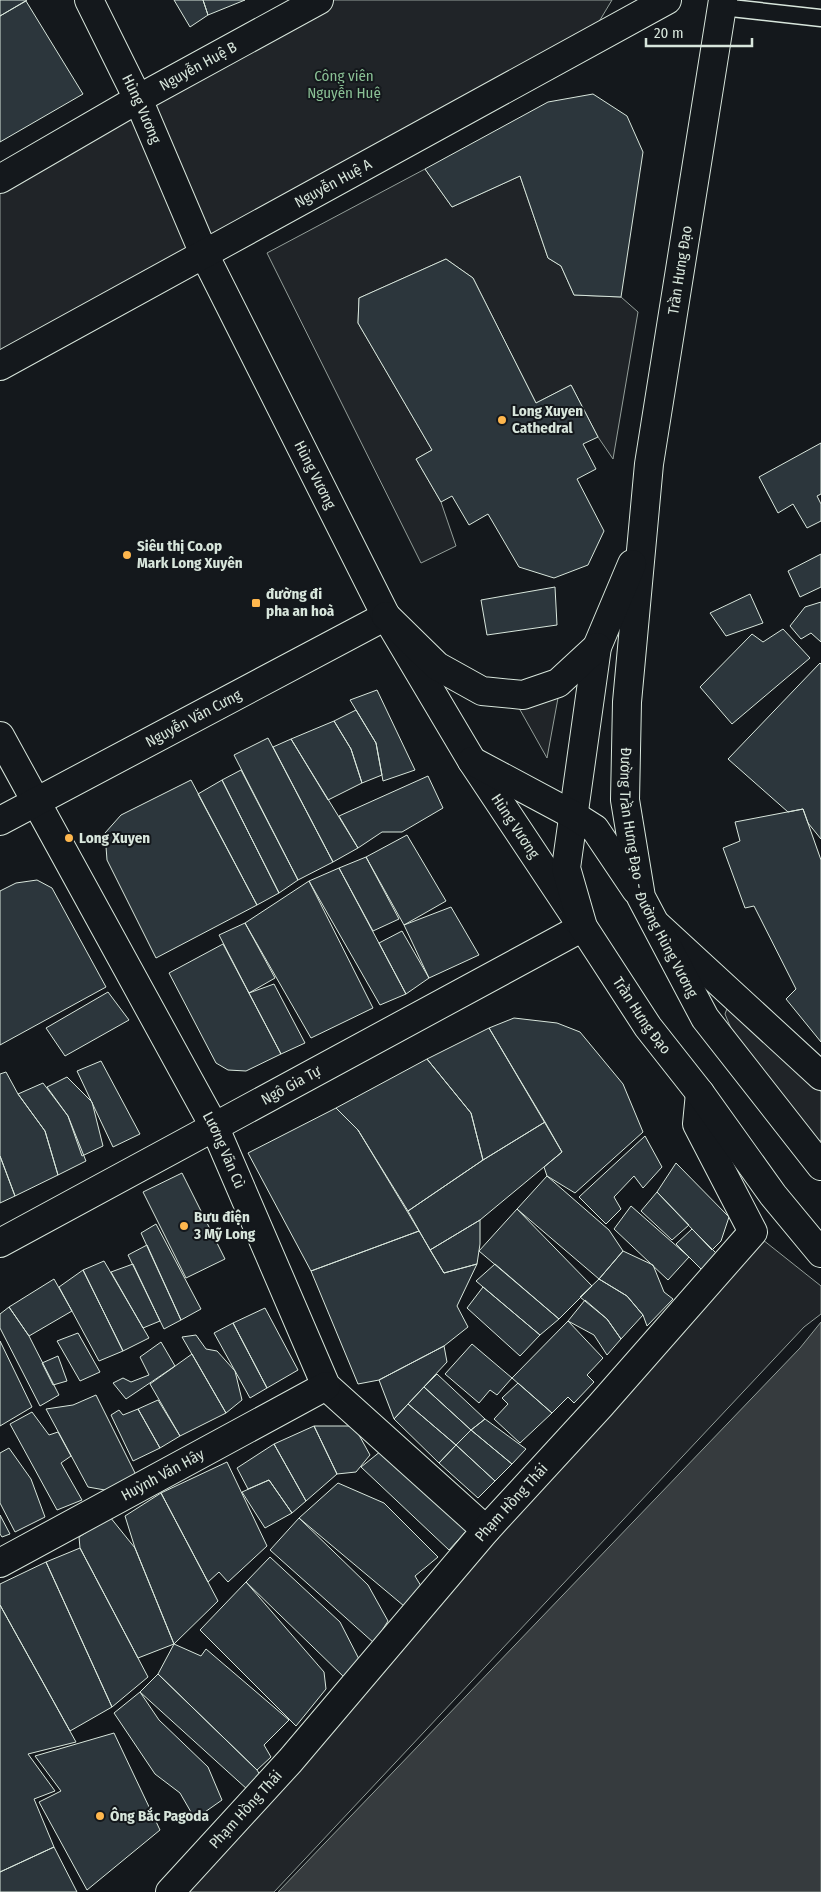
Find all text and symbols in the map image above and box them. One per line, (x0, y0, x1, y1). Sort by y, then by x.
scale bar (646, 15, 752, 47)
text: 20 m (654, 24, 684, 42)
street label: Nguyễn Huệ B (156, 38, 240, 95)
park label: Công viên Nguyễn Huệ (307, 67, 381, 102)
street label: Hùng Vương (118, 71, 165, 146)
street label: Nguyễn Huệ A (291, 155, 375, 212)
street label: Trần Hưng Đạo (664, 224, 696, 316)
place label: Long Xuyen Cathedral (512, 402, 583, 437)
marker: Long Xuyen Cathedral (496, 414, 508, 426)
street label: Hùng Vương (290, 438, 340, 512)
place label: Siêu thị Co.op Mark Long Xuyên (137, 537, 243, 572)
marker: Siêu thị Co.op Mark Long Xuyên (121, 549, 133, 561)
place label: đường đi pha an hoà (266, 585, 335, 620)
marker: đường đi pha an hoà (250, 597, 262, 609)
street label: Nguyễn Văn Cưng (142, 686, 244, 751)
street label: Đường Trần Hưng Đạo - Đường Hùng Vương (616, 747, 702, 1001)
street label: Hùng Vương (487, 790, 543, 862)
place label: Long Xuyen (79, 829, 150, 847)
marker: Long Xuyen (63, 832, 75, 844)
street label: Trần Hưng Đạo (609, 974, 675, 1058)
street label: Ngô Gia Tự (258, 1061, 325, 1109)
street label: Lương Vãn Cù (199, 1109, 249, 1191)
place label: Bưu điện 3 Mỹ Long (193, 1208, 256, 1243)
marker: Bưu điện 3 Mỹ Long (178, 1220, 190, 1232)
street label: Huỳnh Văn Hây (118, 1445, 207, 1505)
street label: Phạm Hồng Thái (471, 1460, 552, 1545)
street label: Phạm Hồng Thái (205, 1767, 286, 1852)
place label: Ông Bắc Pagoda (110, 1806, 209, 1825)
marker: Ông Bắc Pagoda (94, 1810, 106, 1822)

